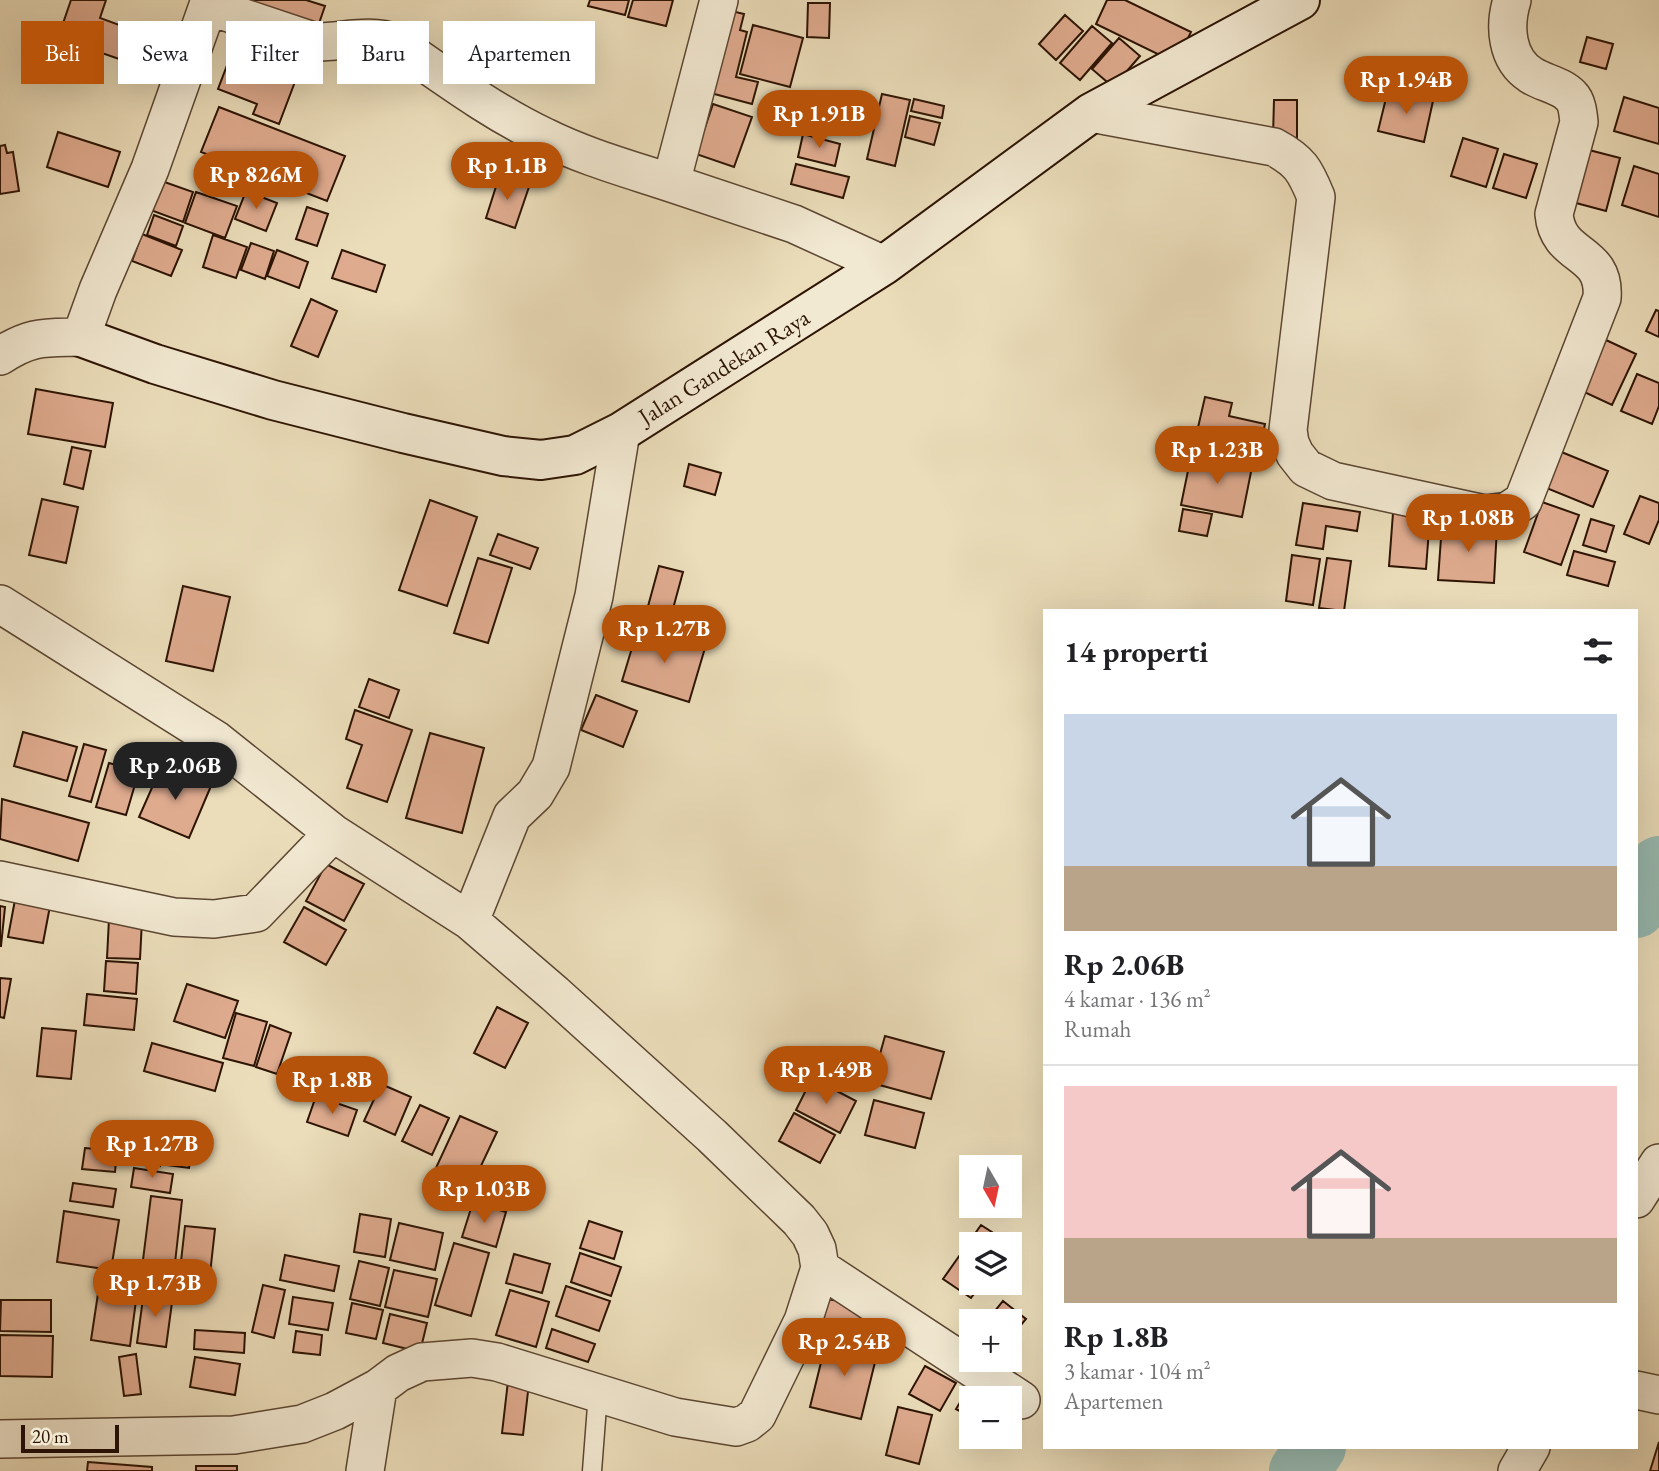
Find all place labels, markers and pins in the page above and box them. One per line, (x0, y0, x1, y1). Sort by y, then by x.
pin: Rp 1.94B (1334, 57, 1478, 116)
pin: Rp 1.91B (747, 90, 891, 150)
pin: Rp 1.1B (442, 142, 572, 202)
pin: Rp 826M (191, 152, 321, 211)
pin: Rp 1.23B (1145, 426, 1289, 486)
pin: Rp 1.08B (1396, 494, 1540, 554)
pin: Rp 1.27B (592, 606, 736, 665)
pin: Rp 2.06B (103, 742, 247, 802)
pin: Rp 1.49B (754, 1046, 898, 1106)
pin: Rp 1.8B (267, 1056, 397, 1116)
pin: Rp 1.27B (80, 1120, 224, 1180)
pin: Rp 1.03B (412, 1166, 556, 1225)
pin: Rp 1.73B (83, 1260, 227, 1319)
pin: Rp 2.54B (772, 1318, 916, 1378)

